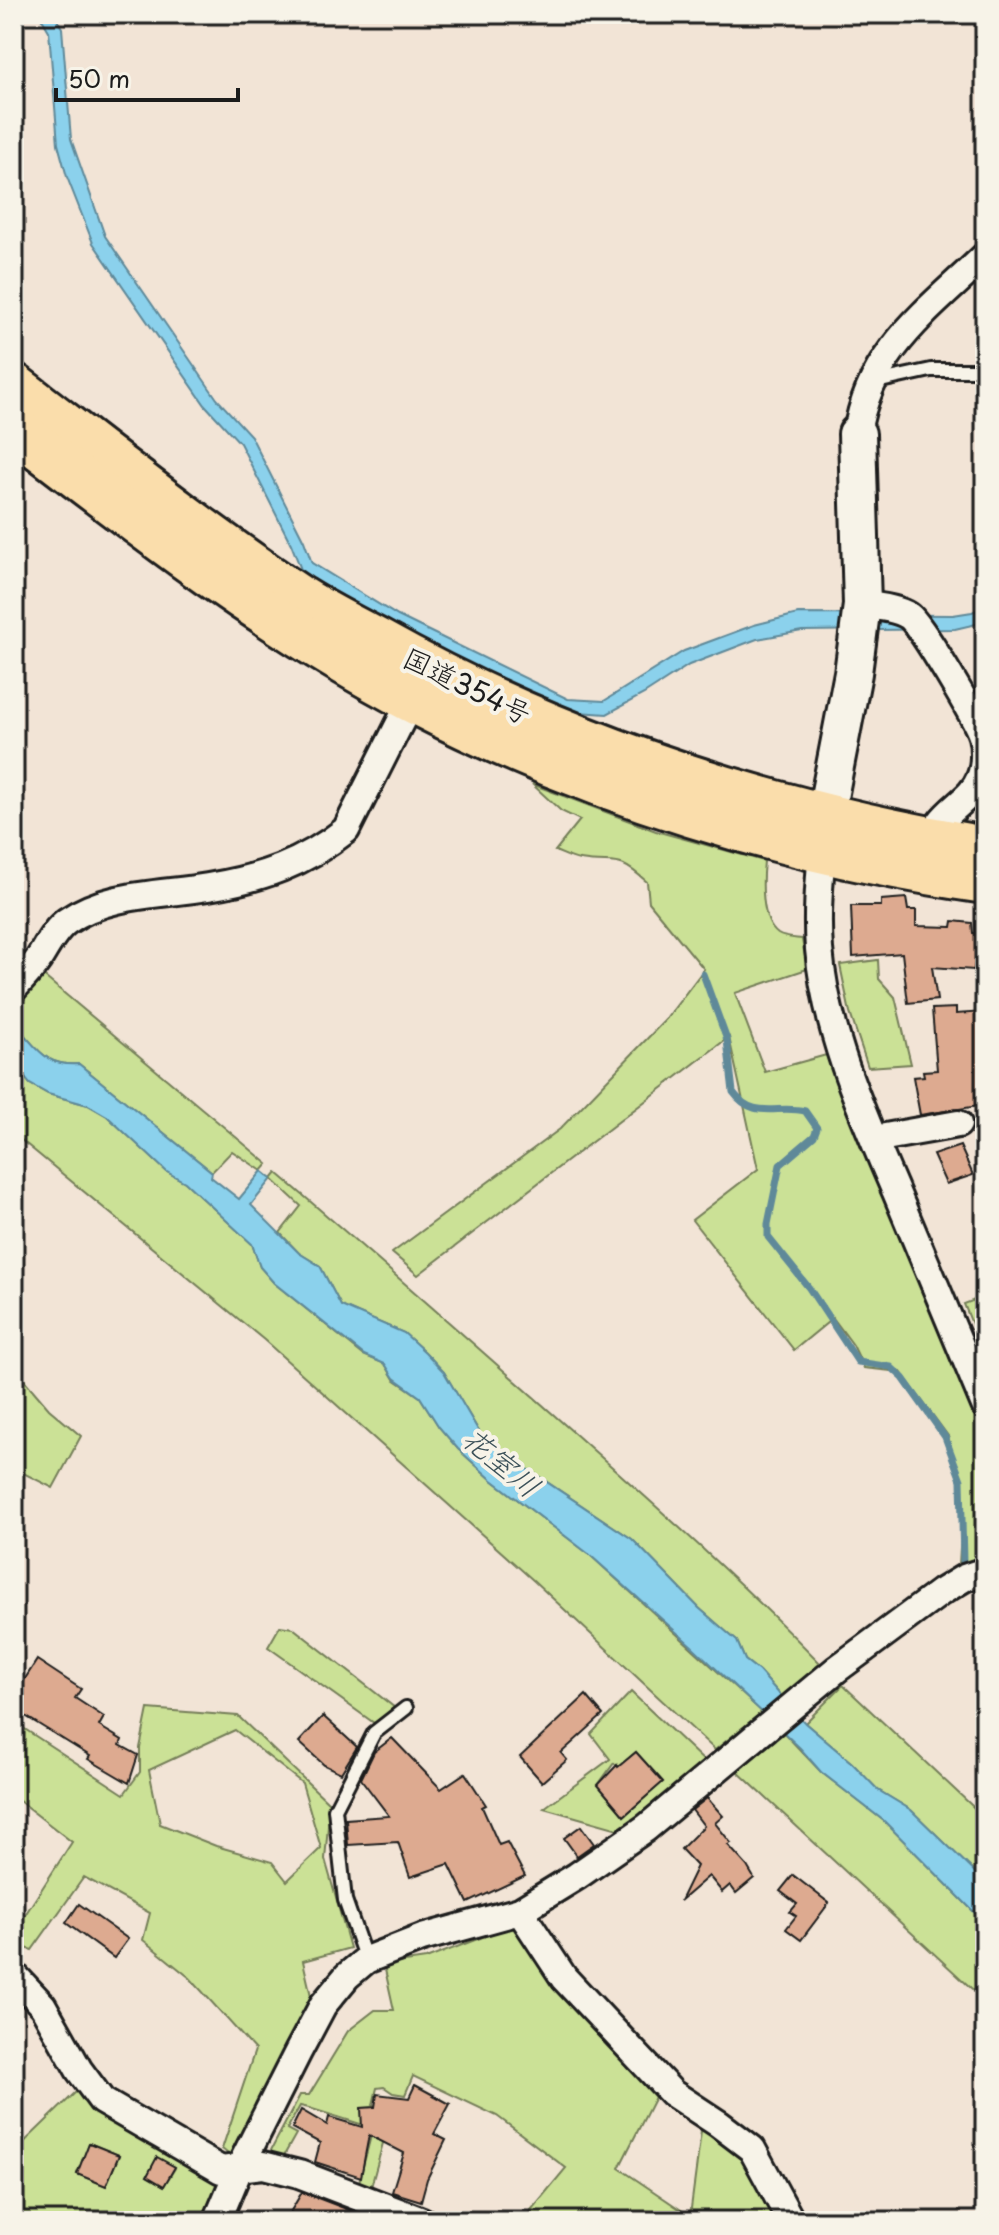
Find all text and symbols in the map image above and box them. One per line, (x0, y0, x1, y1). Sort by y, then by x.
scale bar (56, 52, 238, 102)
text: 50 m (68, 60, 130, 96)
street label: 国道354号 (396, 635, 539, 734)
water label: 花室川 (454, 1415, 552, 1507)

